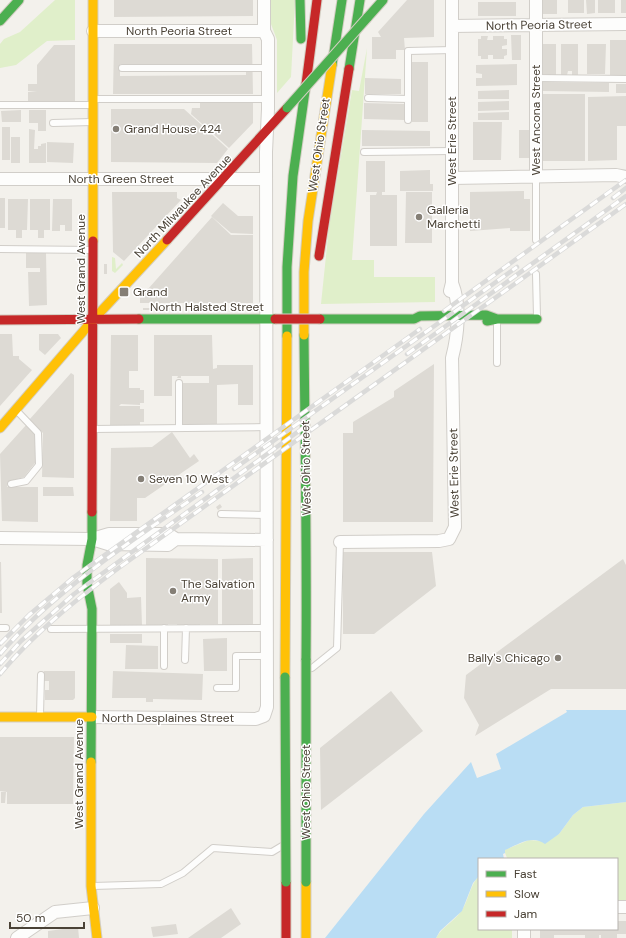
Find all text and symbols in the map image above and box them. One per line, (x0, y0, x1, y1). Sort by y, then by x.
street label: North Peoria Street (486, 16, 593, 34)
street label: North Peoria Street (126, 23, 232, 39)
street label: West Ancona Street (528, 64, 544, 175)
street label: West Erie Street (444, 96, 460, 186)
street label: West Ohio Street (304, 97, 334, 193)
place label: Grand House 424 (124, 121, 221, 137)
marker: Grand House 424 (111, 124, 121, 134)
street label: North Milwaukee Avenue (131, 151, 235, 261)
street label: North Green Street (68, 171, 174, 187)
place label: Galleria Marchetti (427, 202, 481, 232)
marker: Galleria Marchetti (414, 212, 424, 222)
street label: West Grand Avenue (73, 214, 89, 324)
place label: Grand (133, 284, 167, 300)
marker: Grand (118, 286, 130, 298)
street label: North Halsted Street (150, 299, 264, 315)
street label: West Ohio Street (297, 420, 315, 516)
street label: West Erie Street (445, 428, 463, 518)
place label: Seven 10 West (149, 471, 229, 487)
marker: Seven 10 West (136, 474, 146, 484)
place label: The Salvation Army (181, 576, 255, 606)
marker: The Salvation Army (168, 586, 178, 596)
place label: Bally's Chicago (468, 650, 550, 666)
marker: Bally's Chicago (553, 653, 563, 663)
street label: North Desplaines Street (102, 710, 234, 726)
street label: West Grand Avenue (71, 719, 87, 829)
street label: West Ohio Street (298, 744, 314, 839)
legend (478, 858, 618, 930)
text: Fast (514, 866, 537, 882)
text: Slow (514, 886, 540, 902)
scale bar (10, 904, 84, 930)
text: Jam (514, 906, 537, 922)
text: 50 m (16, 910, 45, 926)

